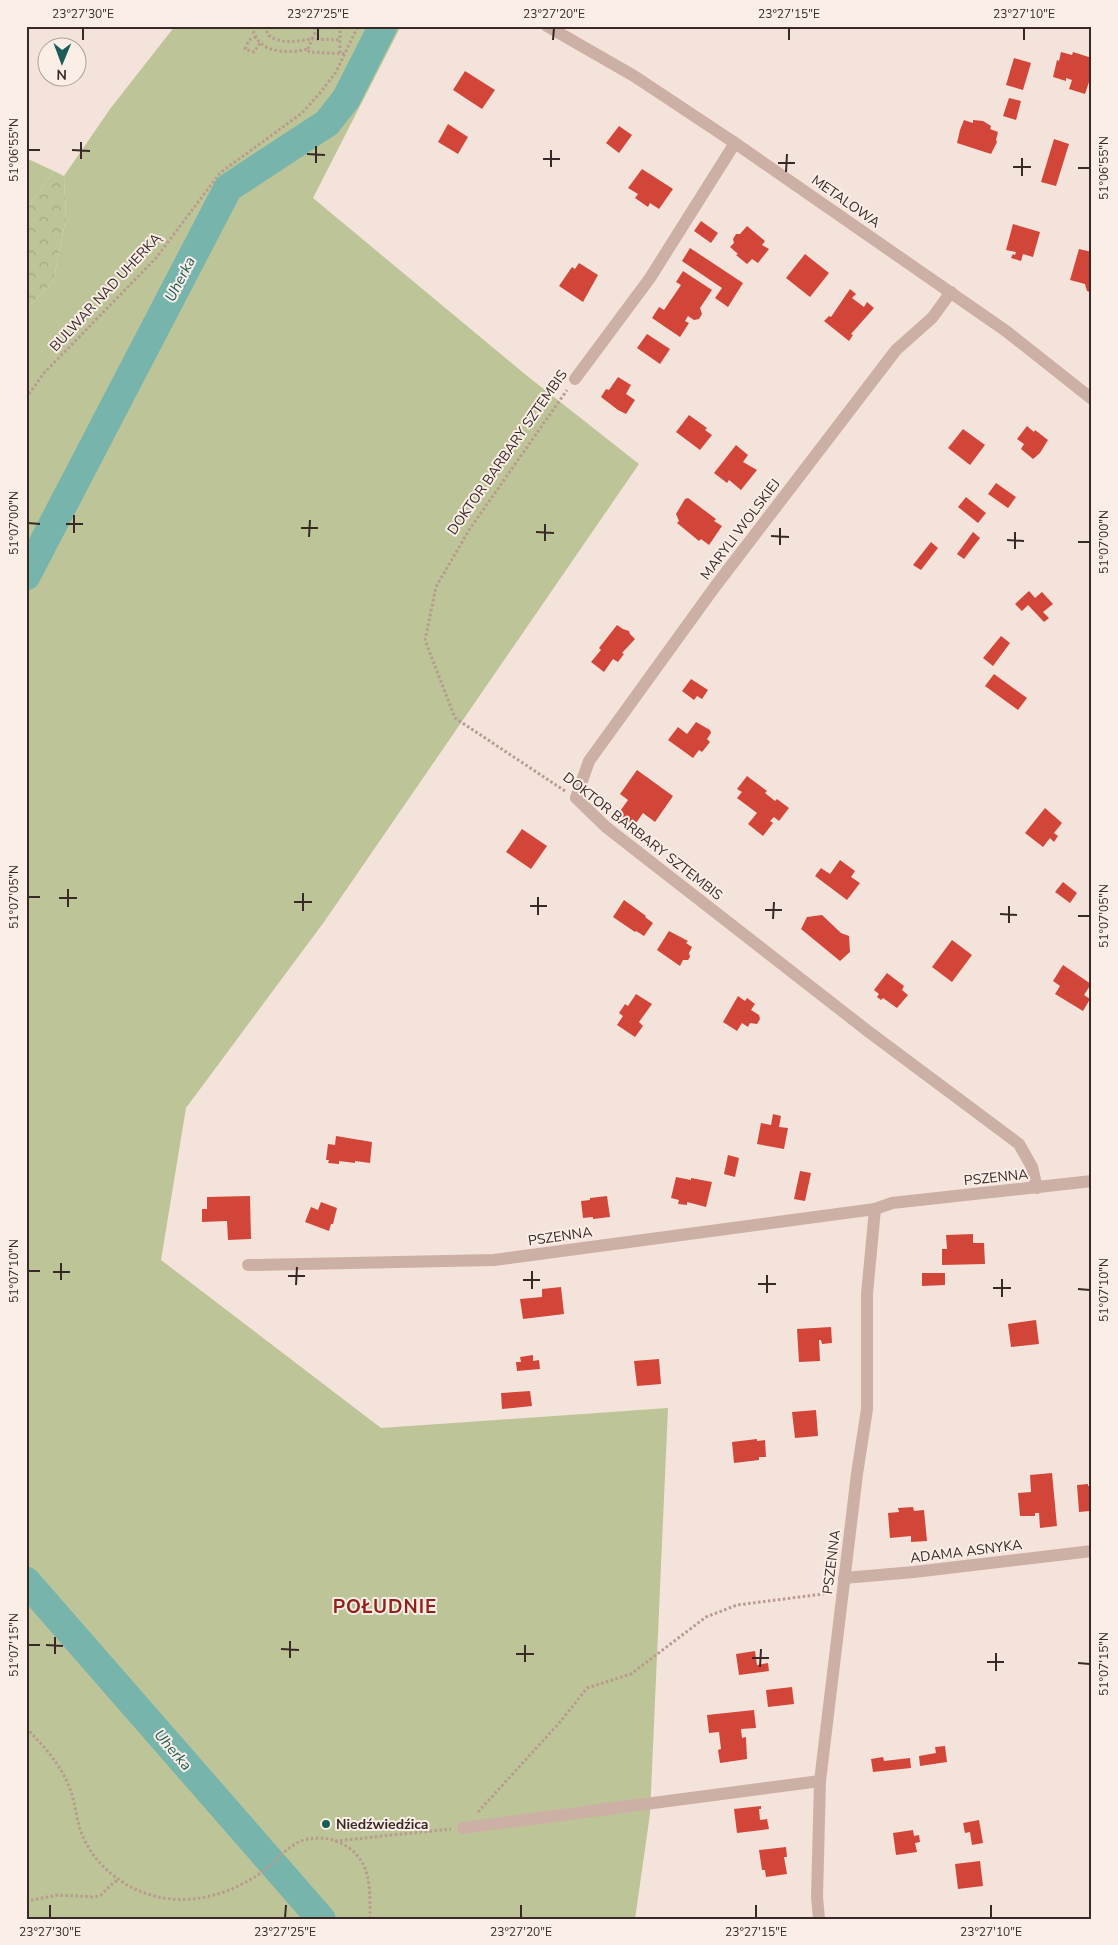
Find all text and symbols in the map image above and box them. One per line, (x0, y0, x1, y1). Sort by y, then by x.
text: 23°27'30"E (52, 6, 114, 22)
text: 23°27'25"E (287, 6, 349, 22)
text: 23°27'20"E (523, 6, 585, 22)
text: 23°27'15"E (758, 6, 820, 22)
text: 23°27'10"E (993, 6, 1055, 22)
north arrow (38, 38, 88, 88)
text: N (56, 65, 67, 84)
text: 51°06'55"N (6, 118, 22, 182)
text: 51°06'55"N (1096, 136, 1112, 200)
street label: METALOWA (808, 171, 884, 232)
street label: BULWAR NAD UHERKĄ (45, 229, 166, 356)
water label: Uherka (160, 253, 200, 305)
street label: DOKTOR BARBARY SZTEMBIS (443, 366, 572, 539)
street label: MARYLI WOLSKIEJ (696, 475, 785, 584)
text: 51°07'00"N (6, 491, 22, 555)
text: 51°07'00"N (1096, 510, 1112, 574)
street label: DOKTOR BARBARY SZTEMBIS (559, 768, 727, 905)
text: 51°07'05"N (6, 865, 22, 929)
text: 51°07'05"N (1096, 884, 1112, 948)
street label: PSZENNA (963, 1165, 1029, 1190)
street label: PSZENNA (527, 1223, 593, 1250)
text: 51°07'10"N (6, 1239, 22, 1303)
text: 51°07'10"N (1096, 1258, 1112, 1322)
street label: PSZENNA (818, 1529, 845, 1595)
street label: ADAMA ASNYKA (909, 1535, 1023, 1568)
district label: POŁUDNIE (333, 1594, 437, 1620)
text: 51°07'15"N (6, 1613, 22, 1677)
text: 51°07'15"N (1096, 1632, 1112, 1696)
water label: Uherka (150, 1725, 196, 1775)
place label: Niedźwiedźica (336, 1815, 428, 1834)
marker: Niedźwiedźica (320, 1818, 332, 1830)
text: 23°27'30"E (19, 1924, 81, 1940)
text: 23°27'25"E (254, 1924, 316, 1940)
text: 23°27'20"E (490, 1924, 552, 1940)
text: 23°27'15"E (725, 1924, 787, 1940)
text: 23°27'10"E (960, 1924, 1022, 1940)

